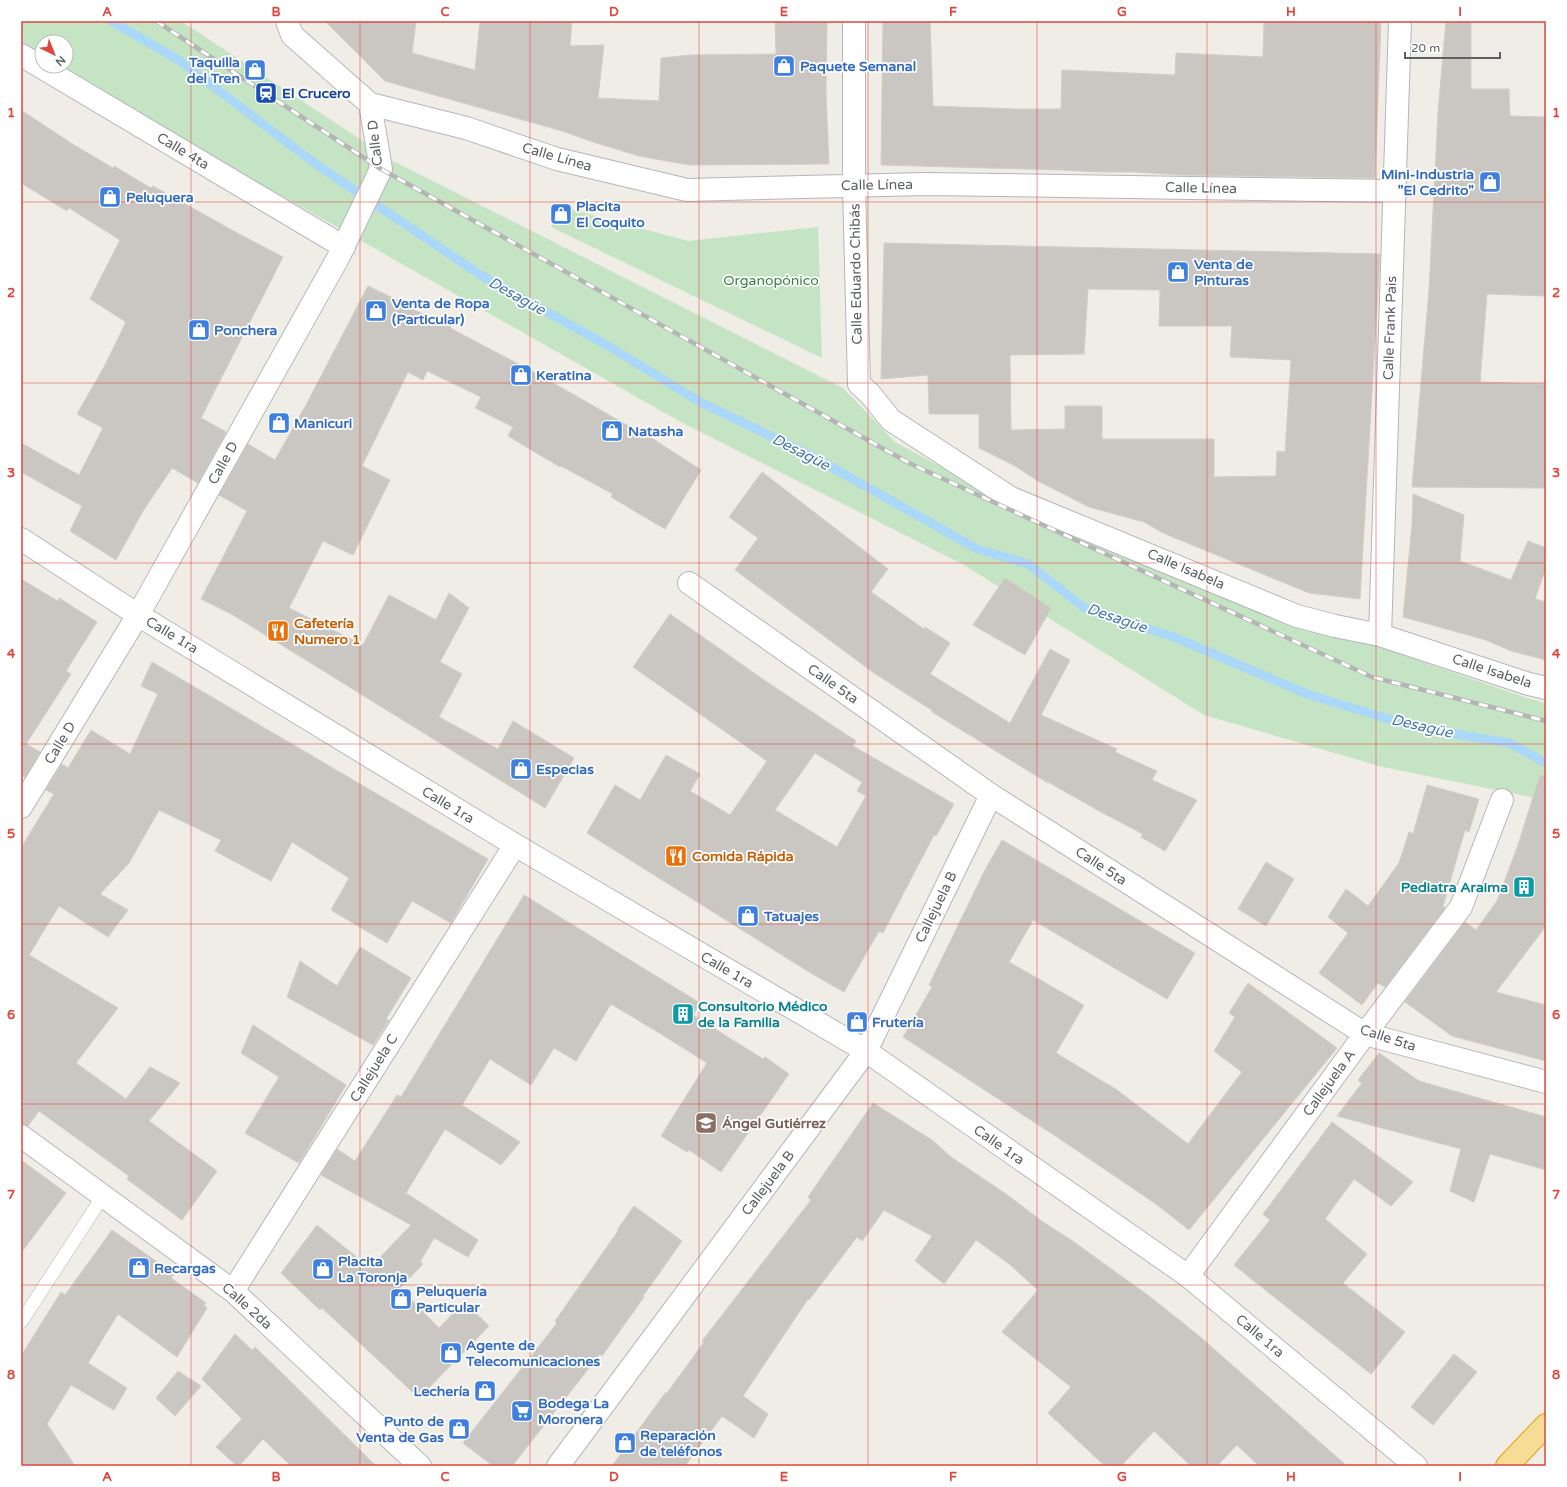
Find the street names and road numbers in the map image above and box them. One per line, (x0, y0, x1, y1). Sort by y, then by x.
street label: Calle D (364, 119, 386, 167)
street label: Calle 4ta (154, 129, 212, 173)
street label: Calle Línea (520, 139, 594, 175)
street label: Calle Línea (841, 176, 913, 194)
street label: Calle Línea (1165, 179, 1237, 197)
street label: Calle Eduardo Chibás (846, 203, 866, 345)
street label: Calle Frank Pais (1380, 275, 1400, 380)
street label: Calle D (204, 438, 242, 488)
street label: Calle Isabela (1145, 545, 1227, 593)
street label: Calle 1ra (143, 613, 201, 657)
street label: Calle Isabela (1450, 650, 1534, 692)
street label: Calle 5ta (804, 660, 862, 708)
street label: Calle D (41, 719, 79, 767)
street label: Calle 1ra (419, 783, 477, 827)
street label: Calle 5ta (1072, 843, 1130, 889)
street label: Callejuela B (911, 869, 961, 945)
street label: Calle 1ra (698, 948, 756, 992)
street label: Calle 5ta (1358, 1021, 1418, 1055)
street label: Callejuela C (346, 1031, 402, 1105)
street label: Callejuela A (1299, 1046, 1359, 1120)
street label: Calle 1ra (970, 1121, 1028, 1169)
street label: Callejuela B (738, 1147, 798, 1219)
street label: Calle 2da (218, 1279, 276, 1333)
street label: Calle 1ra (1232, 1311, 1288, 1361)

